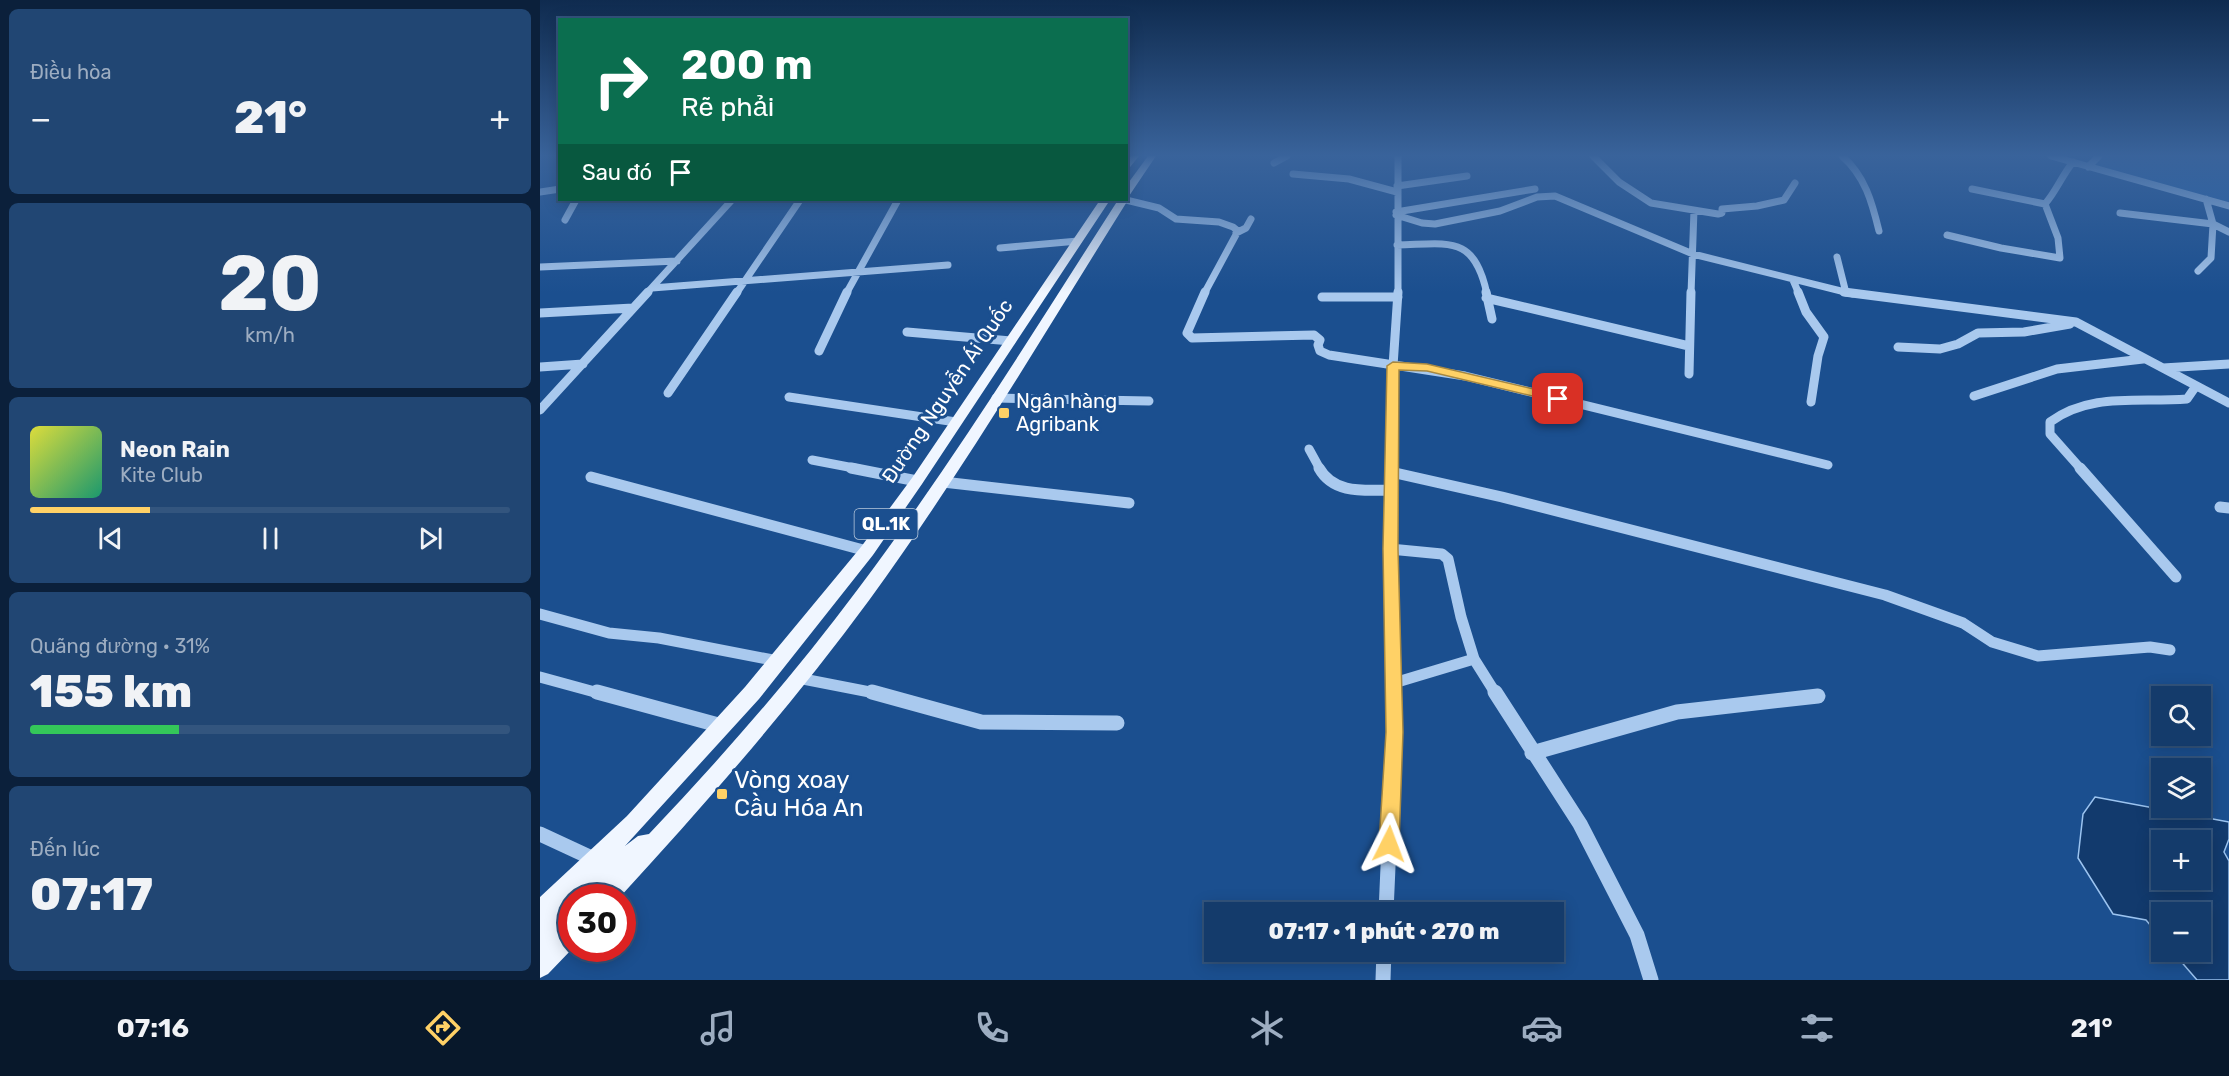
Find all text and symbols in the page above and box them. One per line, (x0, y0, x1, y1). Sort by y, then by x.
text: 200 m (681, 40, 813, 90)
icon: right (582, 42, 660, 120)
text: Điều hòa (30, 60, 112, 84)
text: 21° (234, 91, 307, 144)
text: Rẽ phải (681, 91, 774, 123)
text: − (30, 99, 51, 138)
text: + (489, 99, 510, 138)
icon: arrive (664, 156, 697, 189)
text: Sau đó (582, 159, 652, 186)
text: 20 (218, 237, 322, 330)
street label: Đường Nguyễn Ái Quốc (876, 294, 1018, 488)
text: km/h (245, 323, 295, 347)
pin (1532, 373, 1583, 424)
icon: arrive (1541, 382, 1574, 415)
place label: Ngân hàng Agribank (1016, 389, 1117, 436)
marker: Ngân hàng Agribank (997, 406, 1011, 420)
text: Neon Rain (120, 436, 230, 463)
text: Kite Club (120, 463, 203, 487)
road number: QL.1K (854, 509, 918, 539)
icon: previous (94, 522, 127, 555)
icon: pause (254, 522, 287, 555)
icon: next (414, 522, 447, 555)
text: Quãng đường · 31% (30, 634, 210, 658)
text: 155 km (30, 665, 192, 718)
map controls (2151, 686, 2211, 962)
button: search (2151, 686, 2211, 746)
button: layers (2151, 758, 2211, 818)
place label: Vòng xoay Cầu Hóa An (734, 766, 864, 822)
marker: Vòng xoay Cầu Hóa An (715, 787, 729, 801)
position arrow (1357, 812, 1421, 876)
button: + (2151, 830, 2211, 890)
text: Đến lúc (30, 837, 100, 861)
text: 07:17 (30, 868, 153, 921)
speed limit sign: 30 (558, 884, 636, 962)
button: − (2151, 902, 2211, 962)
text: 07:17 · 1 phút · 270 m (1269, 918, 1499, 945)
icon: directions (422, 1007, 464, 1049)
icon: music (697, 1007, 739, 1049)
icon: phone (971, 1007, 1013, 1049)
icon: climate (1246, 1007, 1288, 1049)
icon: car (1521, 1007, 1563, 1049)
icon: filters (1796, 1007, 1838, 1049)
text: 07:16 (116, 1012, 189, 1044)
text: 21° (2070, 1012, 2113, 1044)

